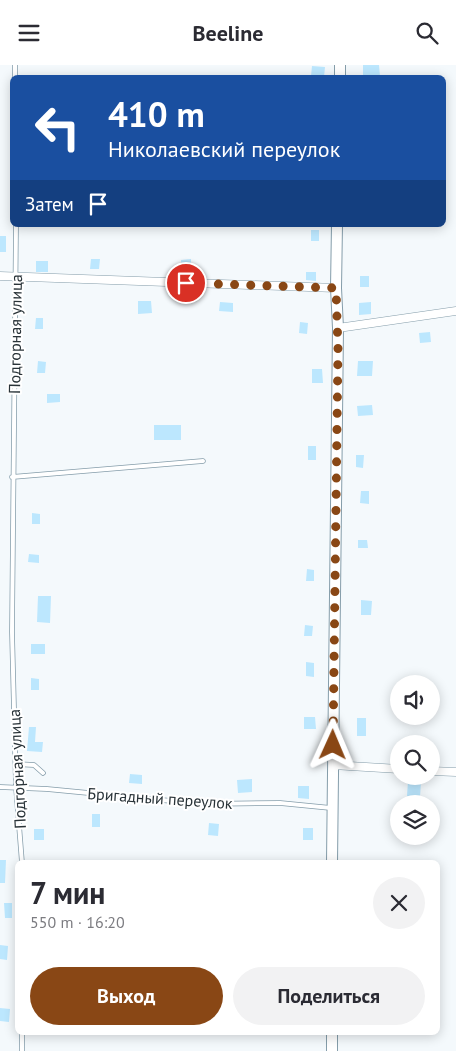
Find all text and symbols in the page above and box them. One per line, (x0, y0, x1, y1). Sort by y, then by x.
icon: menu (15, 19, 43, 47)
text: Beeline (193, 19, 263, 47)
icon: search (413, 19, 441, 47)
text: 410 m (108, 91, 205, 137)
icon: left (25, 95, 90, 160)
text: Николаевский переулок (108, 135, 340, 163)
icon: arrive (84, 190, 112, 218)
text: Затем (25, 192, 74, 216)
pin (165, 262, 207, 304)
icon: arrive (172, 269, 200, 297)
street label: Подгорная улица (4, 274, 26, 394)
map controls (390, 675, 440, 845)
button: sound (390, 675, 440, 725)
street label: Подгорная улица (4, 709, 30, 829)
position arrow (306, 718, 358, 770)
button: search (390, 735, 440, 785)
street label: Бригадный переулок (87, 783, 234, 813)
button: layers (390, 795, 440, 845)
text: 7 мин (30, 873, 105, 912)
button: close (373, 877, 425, 929)
text: 550 m · 16:20 (30, 912, 125, 932)
button: Выход (30, 967, 223, 1025)
button: Поделиться (233, 967, 425, 1025)

